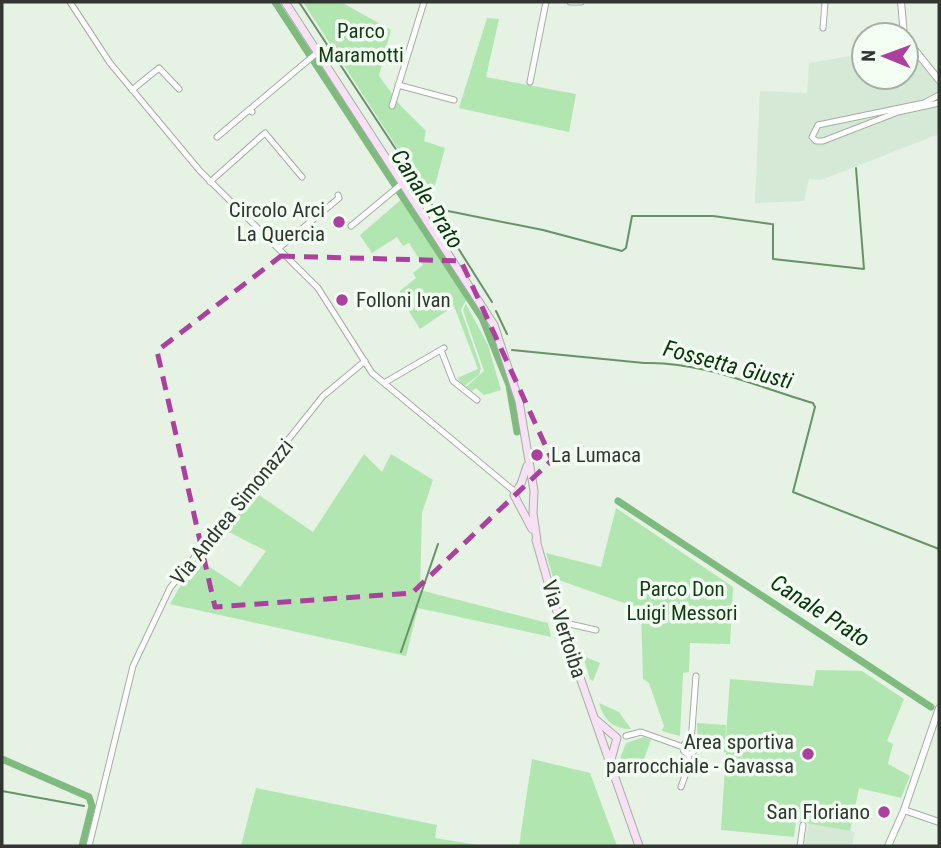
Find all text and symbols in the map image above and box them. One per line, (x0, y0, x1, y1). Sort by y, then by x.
park label: Parco Maramotti (318, 19, 404, 67)
north arrow (850, 21, 920, 91)
text: N (857, 50, 880, 62)
water label: Canale Prato (385, 144, 469, 254)
place label: Circolo Arci La Quercia (229, 198, 325, 246)
marker: Circolo Arci La Quercia (331, 214, 347, 230)
place label: Folloni Ivan (356, 288, 451, 312)
marker: Folloni Ivan (334, 292, 350, 308)
water label: Fossetta Giusti (660, 335, 796, 395)
street label: Via Andrea Simonazzi (166, 434, 298, 590)
place label: La Lumaca (551, 443, 641, 467)
marker: La Lumaca (529, 447, 545, 463)
water label: Canale Prato (765, 569, 875, 653)
street label: Via Vertoiba (537, 577, 591, 681)
park label: Parco Don Luigi Messori (626, 577, 738, 625)
place label: Area sportiva parrocchiale - Gavassa (606, 730, 794, 778)
marker: Area sportiva parrocchiale - Gavassa (800, 746, 816, 762)
place label: San Floriano (767, 800, 870, 824)
marker: San Floriano (876, 804, 892, 820)

